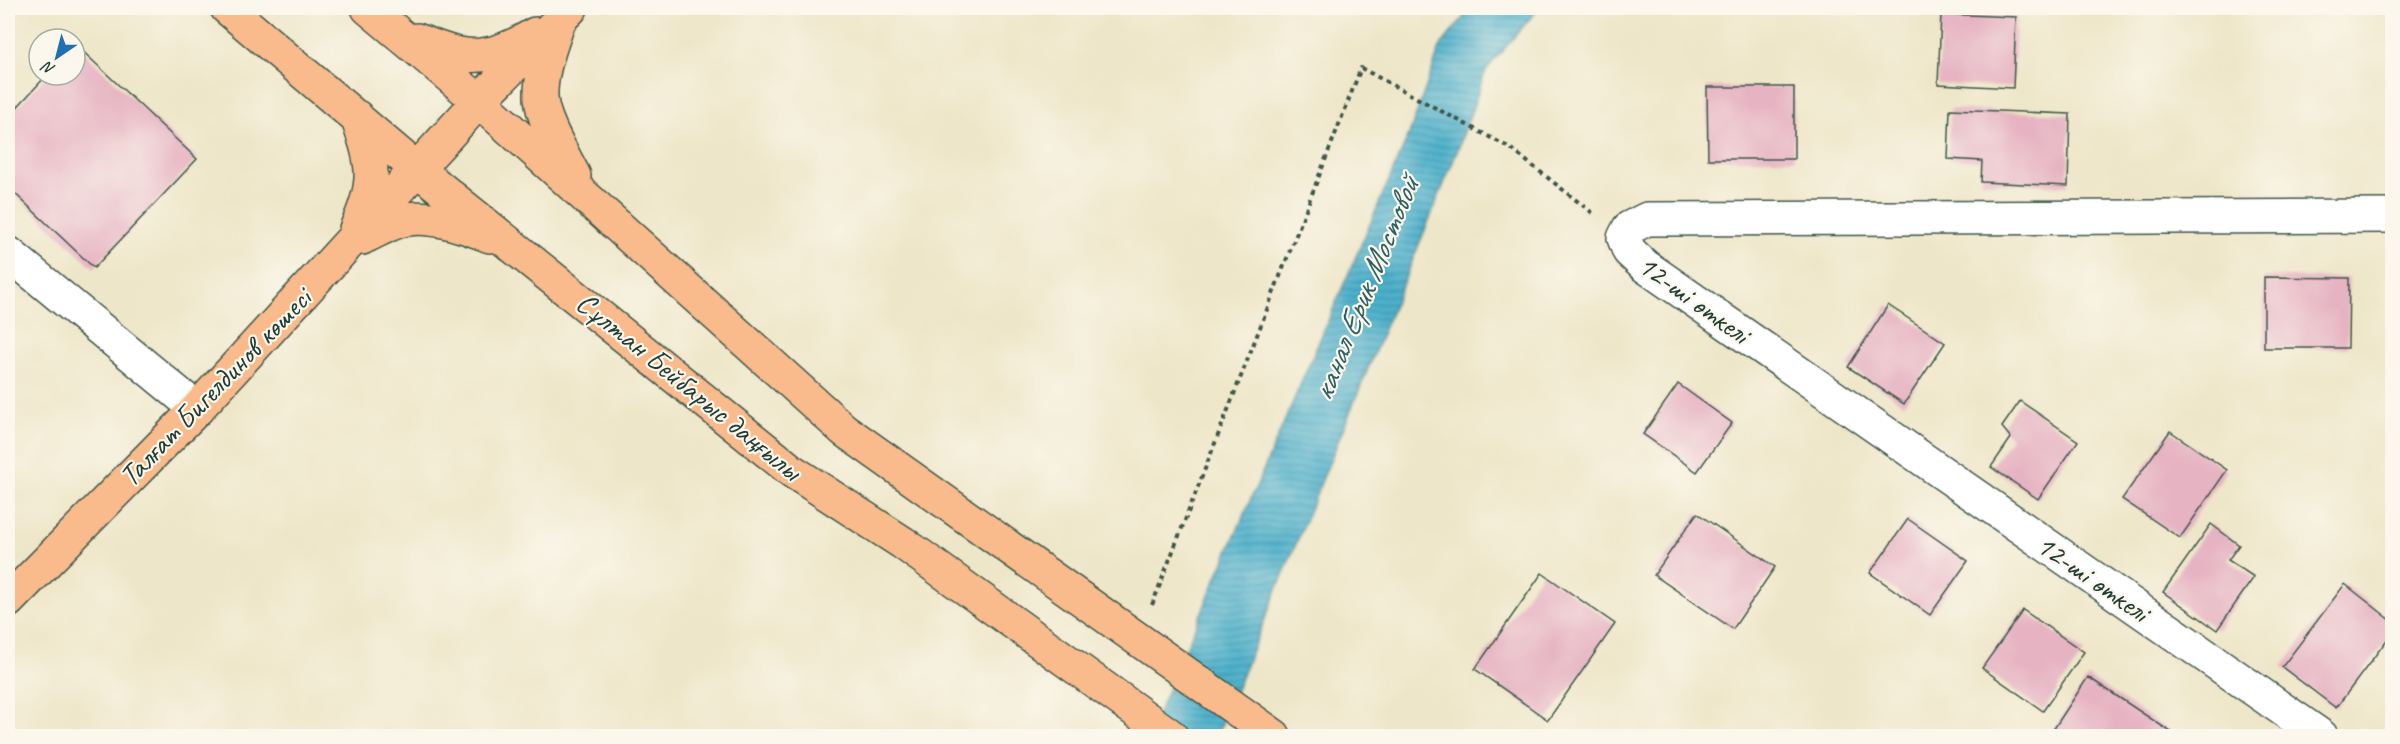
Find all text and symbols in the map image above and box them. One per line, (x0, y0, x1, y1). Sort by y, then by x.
north arrow (27, 27, 87, 87)
text: N (37, 56, 59, 80)
water label: канал Ерик Мостовой (1302, 165, 1431, 407)
street label: 12-ші өткелі (1631, 246, 1760, 354)
street label: Талғат Бигелдинов көшесі (111, 277, 322, 494)
street label: Сұлтан Бейбарыс даңғылы (569, 283, 811, 490)
street label: 12-ші өткелі (2029, 525, 2160, 633)

